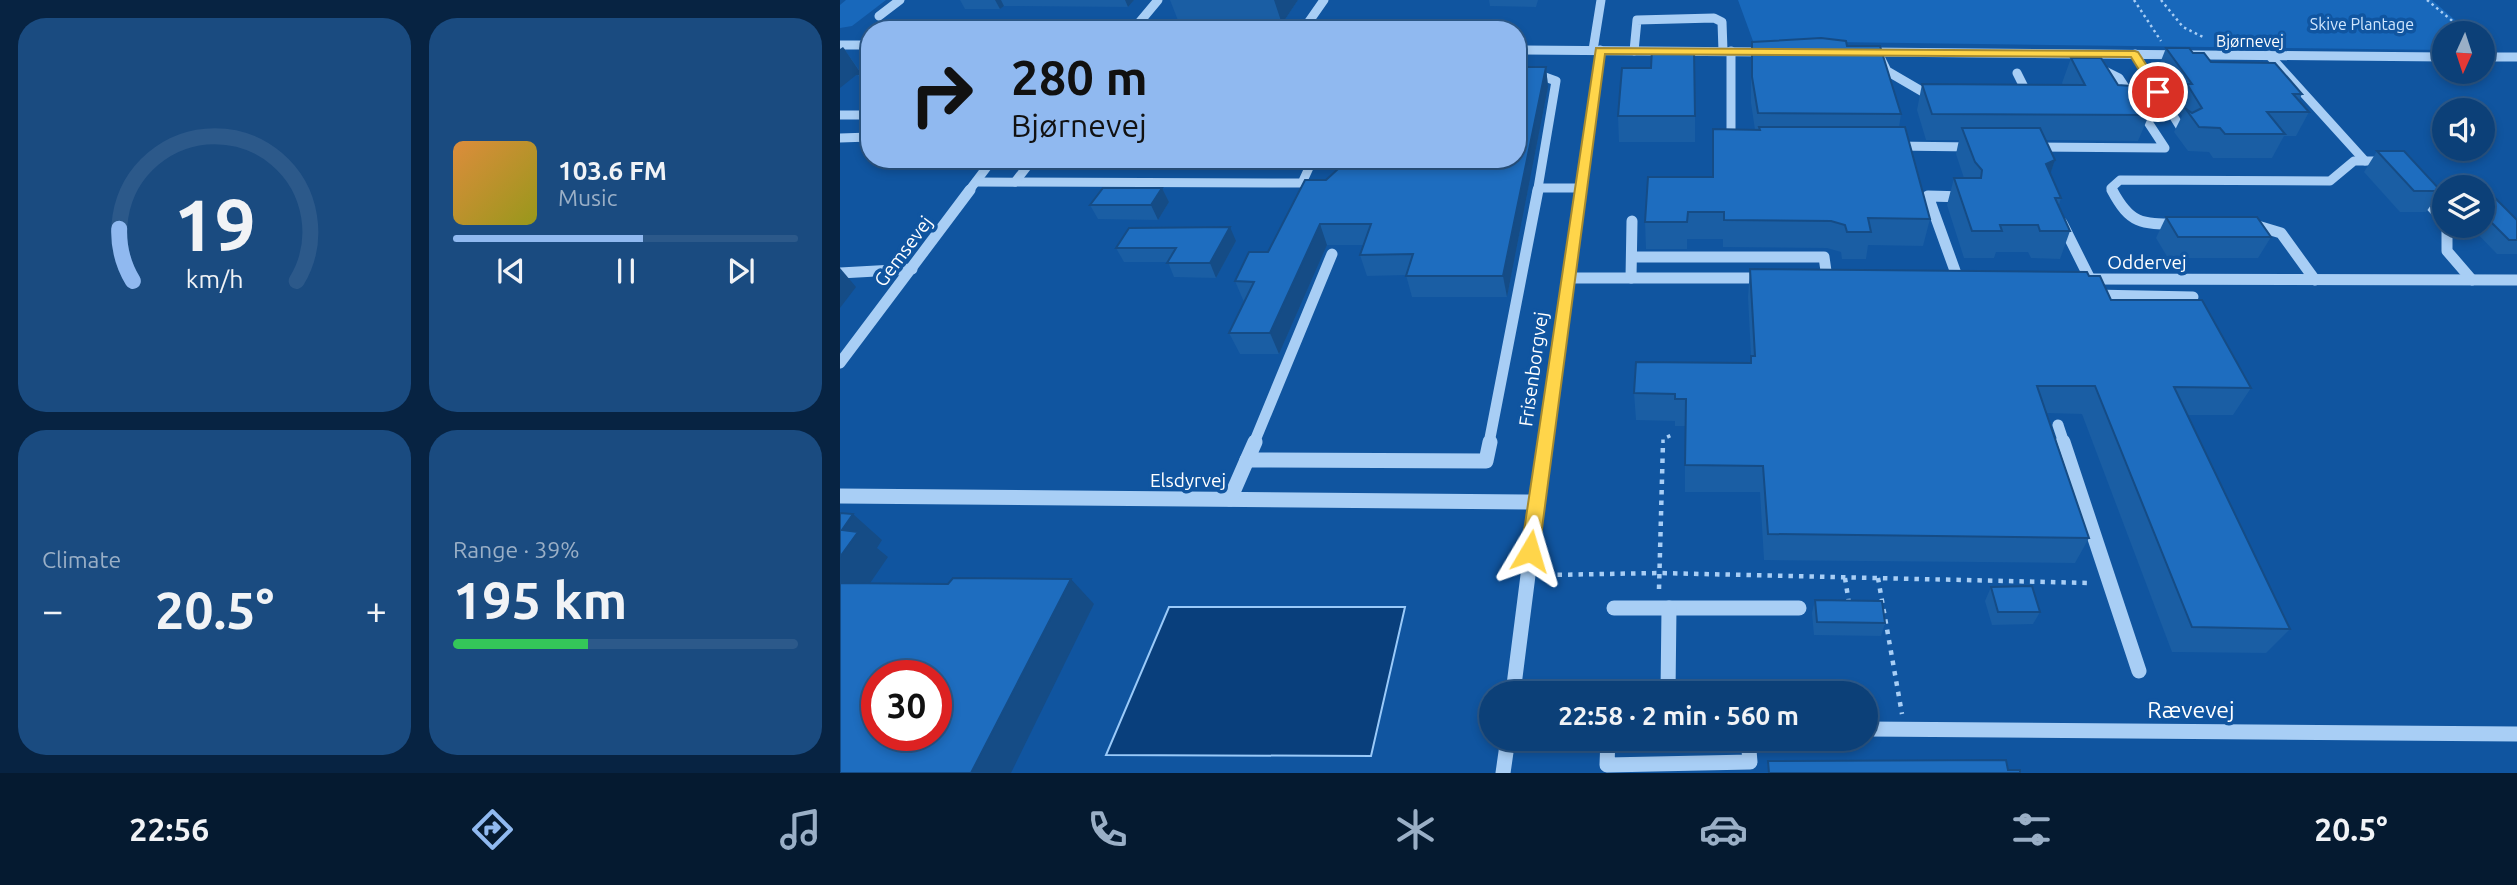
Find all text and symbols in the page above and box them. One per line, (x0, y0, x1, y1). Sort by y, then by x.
park label: Skive Plantage (2310, 15, 2414, 33)
north arrow (2432, 21, 2496, 84)
map controls (2432, 21, 2495, 238)
street label: Bjørnevej (2216, 32, 2284, 50)
icon: right (896, 49, 987, 140)
text: 280 m (1011, 49, 1148, 104)
pin (2128, 62, 2188, 122)
icon: arrive (2139, 73, 2177, 111)
button: sound (2432, 98, 2495, 161)
text: Bjørnevej (1011, 107, 1147, 143)
text: 103.6 FM (558, 156, 667, 185)
button: layers (2432, 175, 2495, 238)
text: 19 (173, 184, 256, 266)
text: Music (558, 185, 617, 210)
street label: Gemsevej (869, 211, 937, 291)
street label: Oddervej (2107, 251, 2187, 273)
icon: previous (492, 252, 530, 290)
icon: pause (607, 252, 645, 290)
icon: next (722, 252, 760, 290)
text: km/h (186, 265, 243, 293)
street label: Frisenborgvej (1514, 310, 1552, 428)
street label: Elsdyrvej (1150, 469, 1226, 491)
position arrow (1493, 514, 1567, 588)
text: Range · 39% (453, 537, 580, 562)
text: Climate (42, 547, 121, 572)
text: 195 km (453, 571, 627, 629)
text: 20.5° (155, 581, 274, 639)
text: − (42, 589, 63, 631)
text: + (366, 589, 387, 631)
speed limit sign: 30 (861, 660, 952, 751)
street label: Rævevej (2147, 697, 2235, 722)
text: 22:58 · 2 min · 560 m (1558, 701, 1799, 730)
icon: directions (468, 805, 517, 854)
icon: music (776, 805, 825, 854)
icon: phone (1083, 805, 1132, 854)
icon: climate (1391, 805, 1440, 854)
icon: car (1699, 805, 1748, 854)
icon: filters (2007, 805, 2056, 854)
text: 22:56 (129, 811, 209, 847)
text: 20.5° (2314, 811, 2388, 847)

